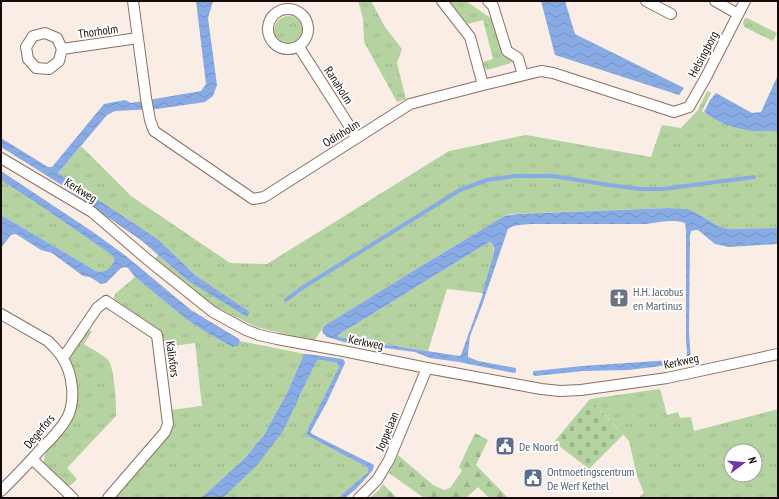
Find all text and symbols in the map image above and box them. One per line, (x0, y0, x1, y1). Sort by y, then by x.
street label: Thorholm (77, 21, 119, 41)
street label: Helsingborg (685, 28, 721, 80)
street label: Ranaholm (321, 63, 357, 107)
street label: Odinholm (320, 116, 362, 150)
street label: Kerkweg (62, 174, 100, 206)
place label: H.H. Jacobus en Martinus (633, 284, 683, 313)
church icon: H.H. Jacobus en Martinus (608, 287, 630, 309)
street label: Kerkweg (347, 331, 385, 353)
street label: Kalixfors (163, 340, 183, 378)
street label: Kerkweg (662, 350, 700, 372)
street label: Joppelaan (372, 409, 402, 454)
street label: Degerfors (20, 411, 58, 451)
public building icon: De Noord (494, 435, 516, 457)
place label: De Noord (519, 439, 558, 454)
north arrow (723, 443, 763, 483)
text: N (745, 455, 760, 465)
place label: Ontmoetingscentrum De Werf Kethel (547, 464, 635, 493)
public building icon: Ontmoetingscentrum De Werf Kethel (522, 467, 544, 489)

